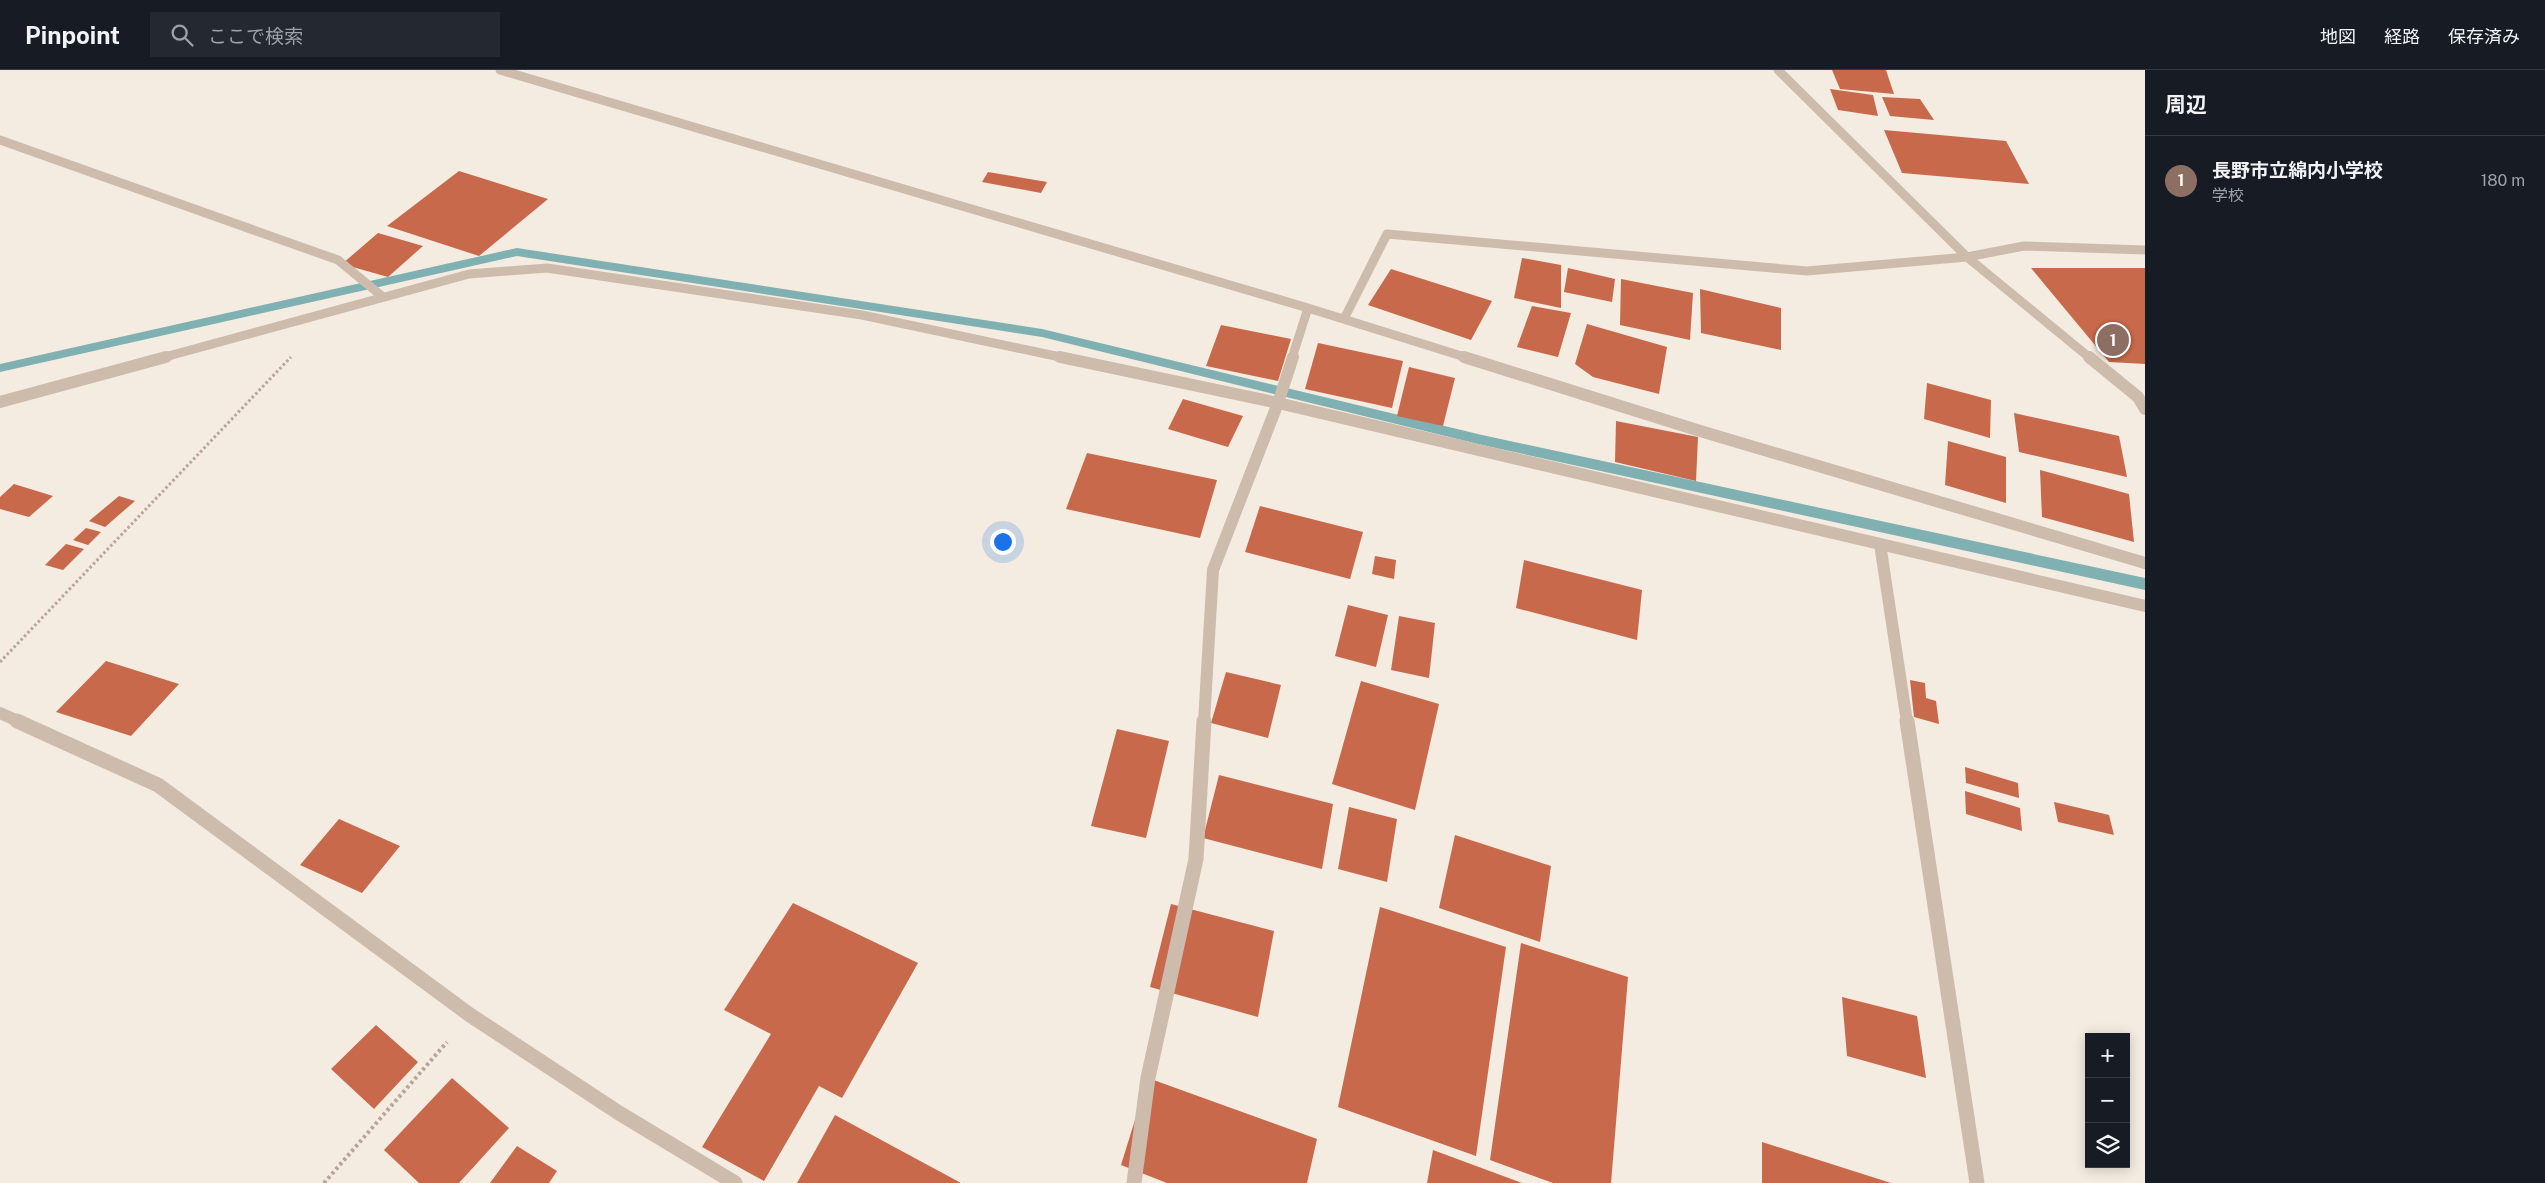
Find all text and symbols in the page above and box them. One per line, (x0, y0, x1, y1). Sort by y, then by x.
search box (150, 12, 500, 57)
text: Pinpoint (25, 21, 120, 49)
icon: search (168, 21, 196, 49)
text: ここで検索 (208, 25, 303, 47)
text: 地図 (2320, 26, 2356, 47)
text: 経路 (2384, 26, 2420, 47)
text: 保存済み (2448, 26, 2520, 47)
text: 周辺 (2165, 92, 2207, 117)
text: 長野市立綿内小学校 (2212, 159, 2383, 181)
text: 1 (2178, 171, 2184, 190)
text: 180 m (2481, 171, 2525, 190)
text: 学校 (2212, 186, 2244, 205)
pin: 1 (2097, 321, 2129, 359)
your location (990, 529, 1016, 555)
map controls (2085, 1033, 2130, 1168)
button: + (2085, 1033, 2130, 1078)
button: − (2085, 1078, 2130, 1123)
button: layers (2085, 1123, 2130, 1168)

